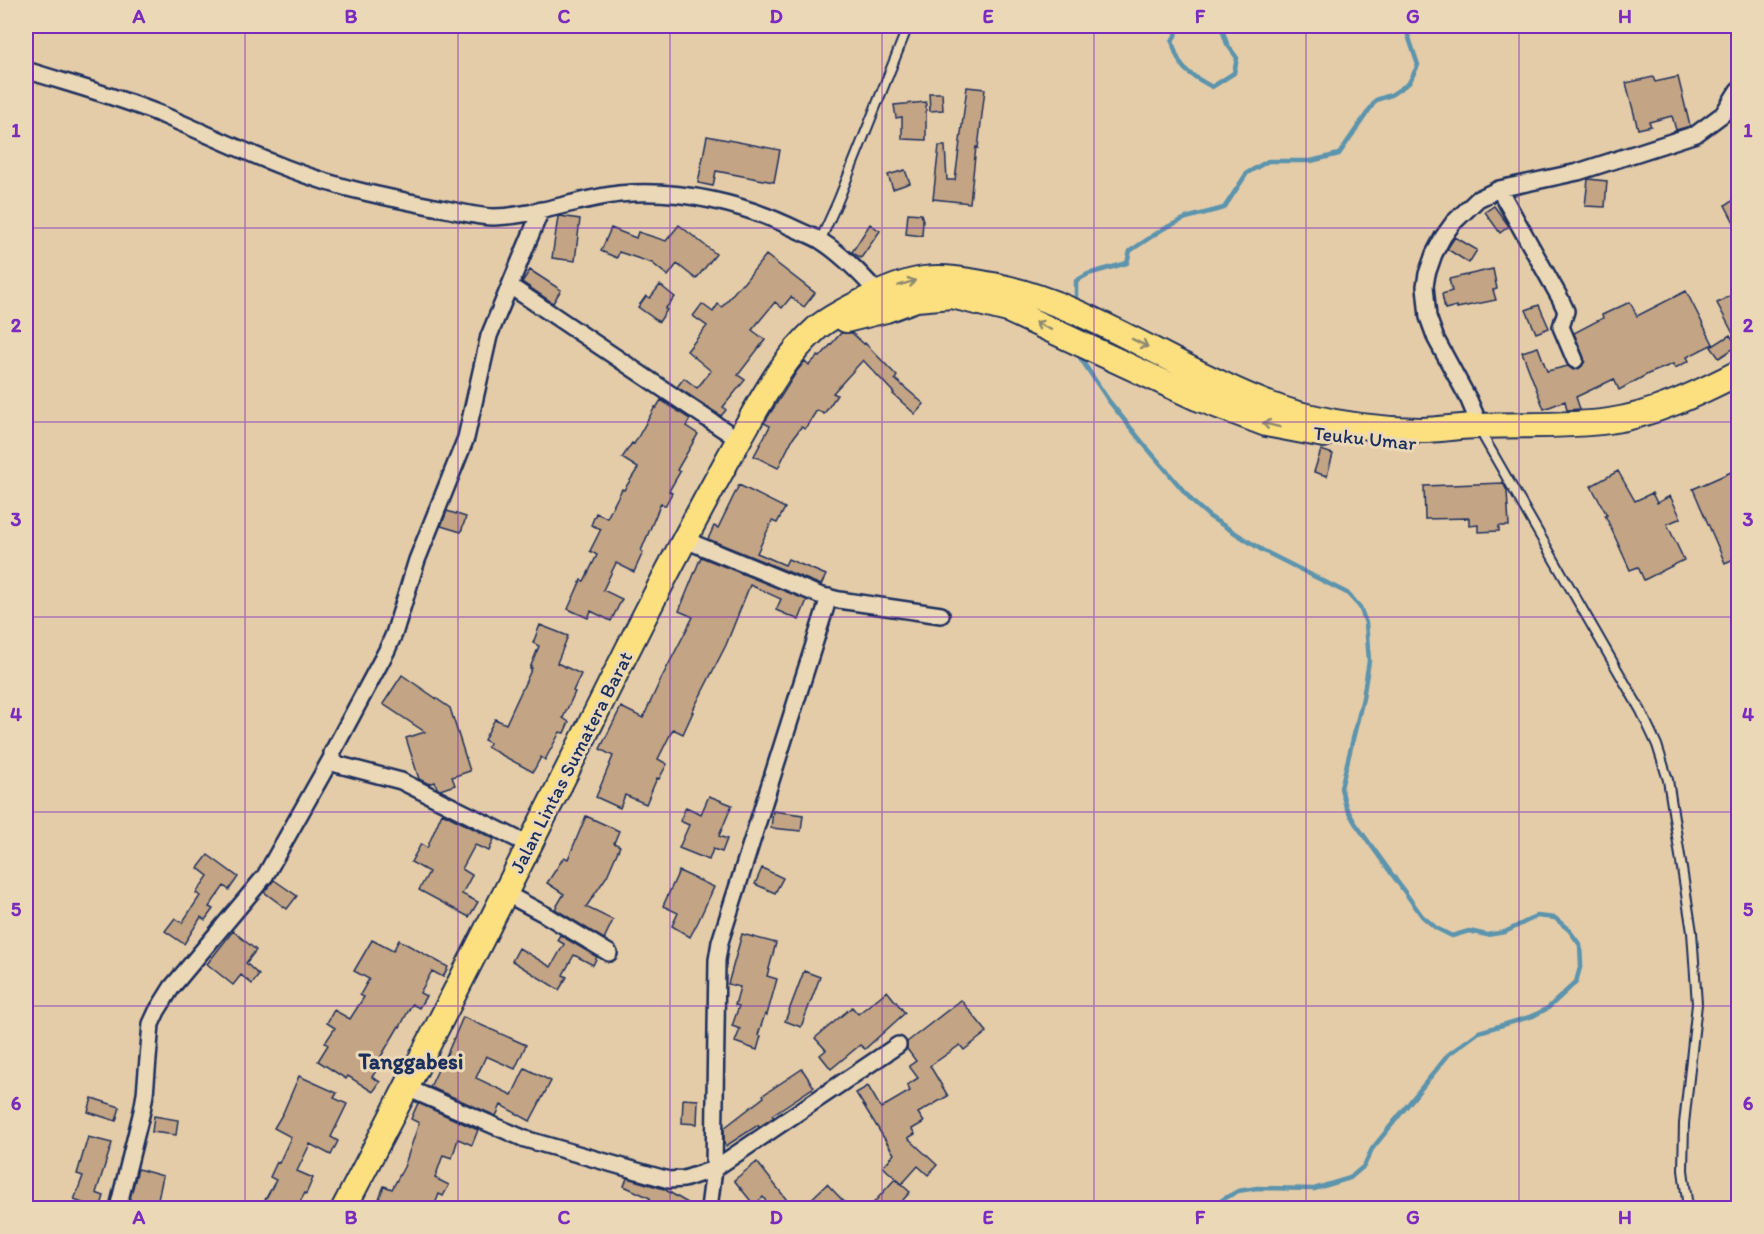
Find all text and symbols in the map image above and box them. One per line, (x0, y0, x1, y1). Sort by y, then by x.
text: A (132, 4, 146, 28)
text: B (345, 4, 358, 28)
text: C (558, 4, 571, 28)
text: D (769, 4, 783, 28)
text: E (982, 4, 994, 28)
text: F (1195, 4, 1206, 28)
text: G (1406, 4, 1420, 28)
text: H (1618, 4, 1632, 28)
text: 1 (11, 118, 21, 142)
text: 1 (1743, 118, 1753, 142)
one-way arrow (897, 277, 916, 288)
text: 2 (11, 313, 22, 337)
text: 2 (1743, 313, 1754, 337)
one-way arrow (1035, 320, 1053, 332)
one-way arrow (1131, 338, 1149, 350)
one-way arrow (1261, 418, 1280, 430)
street label: Teuku Umar (1312, 421, 1418, 455)
text: 3 (11, 507, 22, 531)
text: 3 (1743, 507, 1754, 531)
street label: Jalan Lintas Sumatera Barat (505, 647, 637, 877)
text: 4 (10, 702, 22, 726)
text: 4 (1742, 702, 1754, 726)
text: 5 (11, 897, 22, 921)
text: 5 (1743, 897, 1754, 921)
district label: Tanggabesi (358, 1048, 463, 1075)
text: 6 (11, 1091, 22, 1115)
text: 6 (1743, 1091, 1754, 1115)
text: A (132, 1205, 146, 1229)
text: B (345, 1205, 358, 1229)
text: C (558, 1205, 571, 1229)
text: D (769, 1205, 783, 1229)
text: E (982, 1205, 994, 1229)
text: F (1195, 1205, 1206, 1229)
text: G (1406, 1205, 1420, 1229)
text: H (1618, 1205, 1632, 1229)

